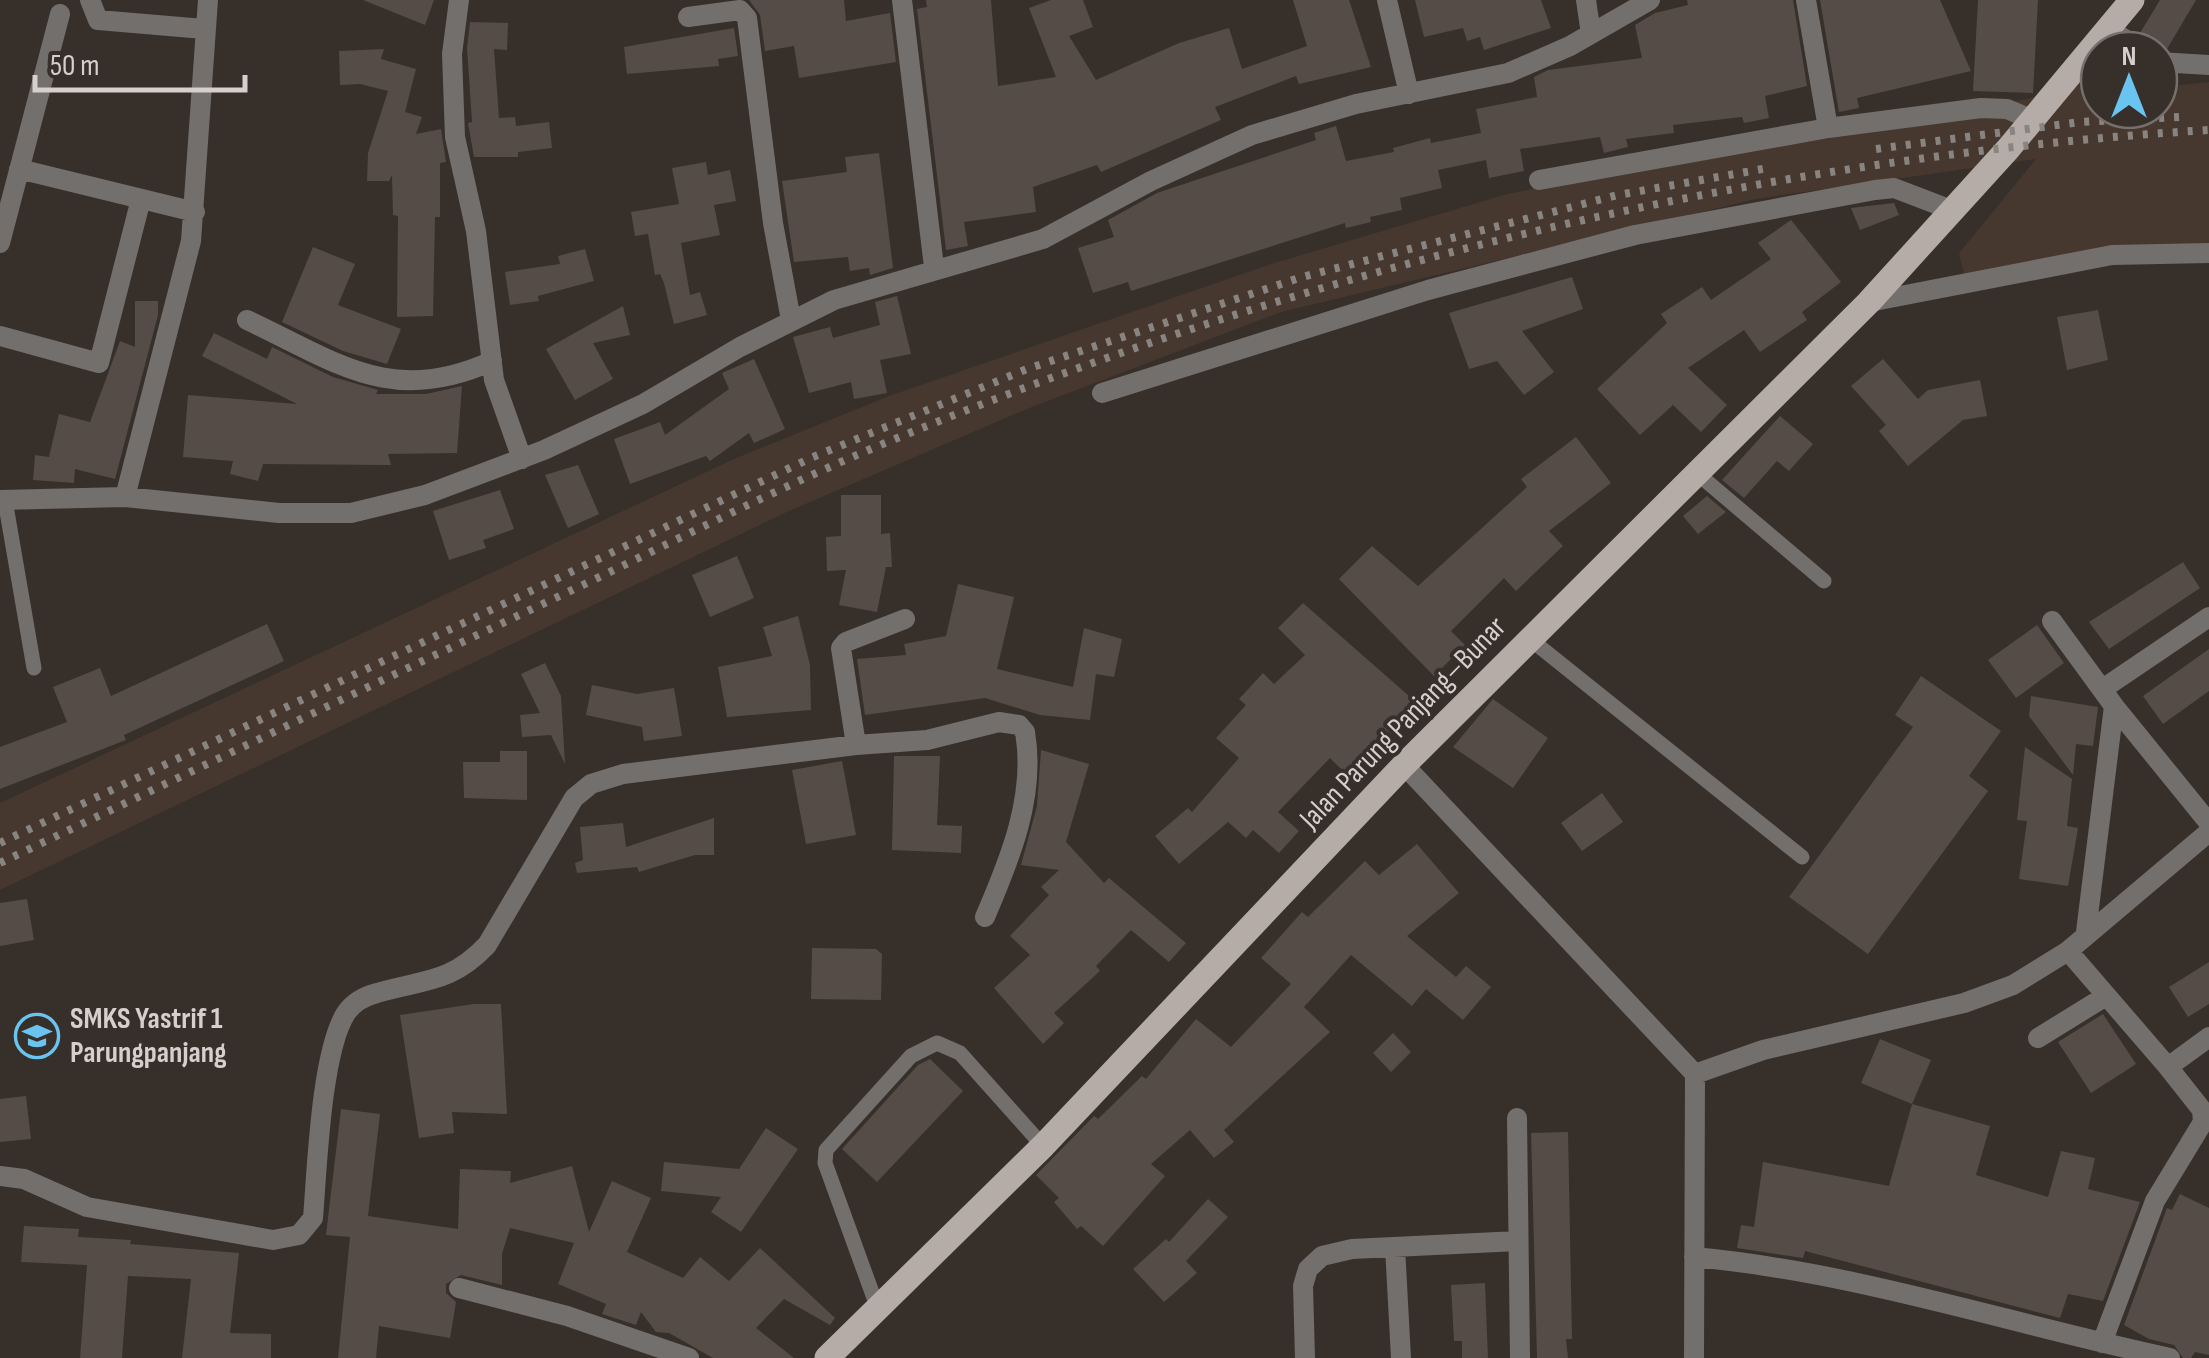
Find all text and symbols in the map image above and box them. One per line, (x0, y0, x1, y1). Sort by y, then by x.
scale bar (35, 30, 245, 92)
north arrow (2079, 30, 2179, 130)
text: N (2122, 40, 2136, 73)
text: 50 m (50, 48, 99, 84)
street label: Jalan Parung Panjang–Bunar (1292, 609, 1514, 838)
place label: SMKS Yastrif 1 Parungpanjang (70, 1001, 227, 1071)
school or university icon: SMKS Yastrif 1 Parungpanjang (14, 1013, 60, 1059)

